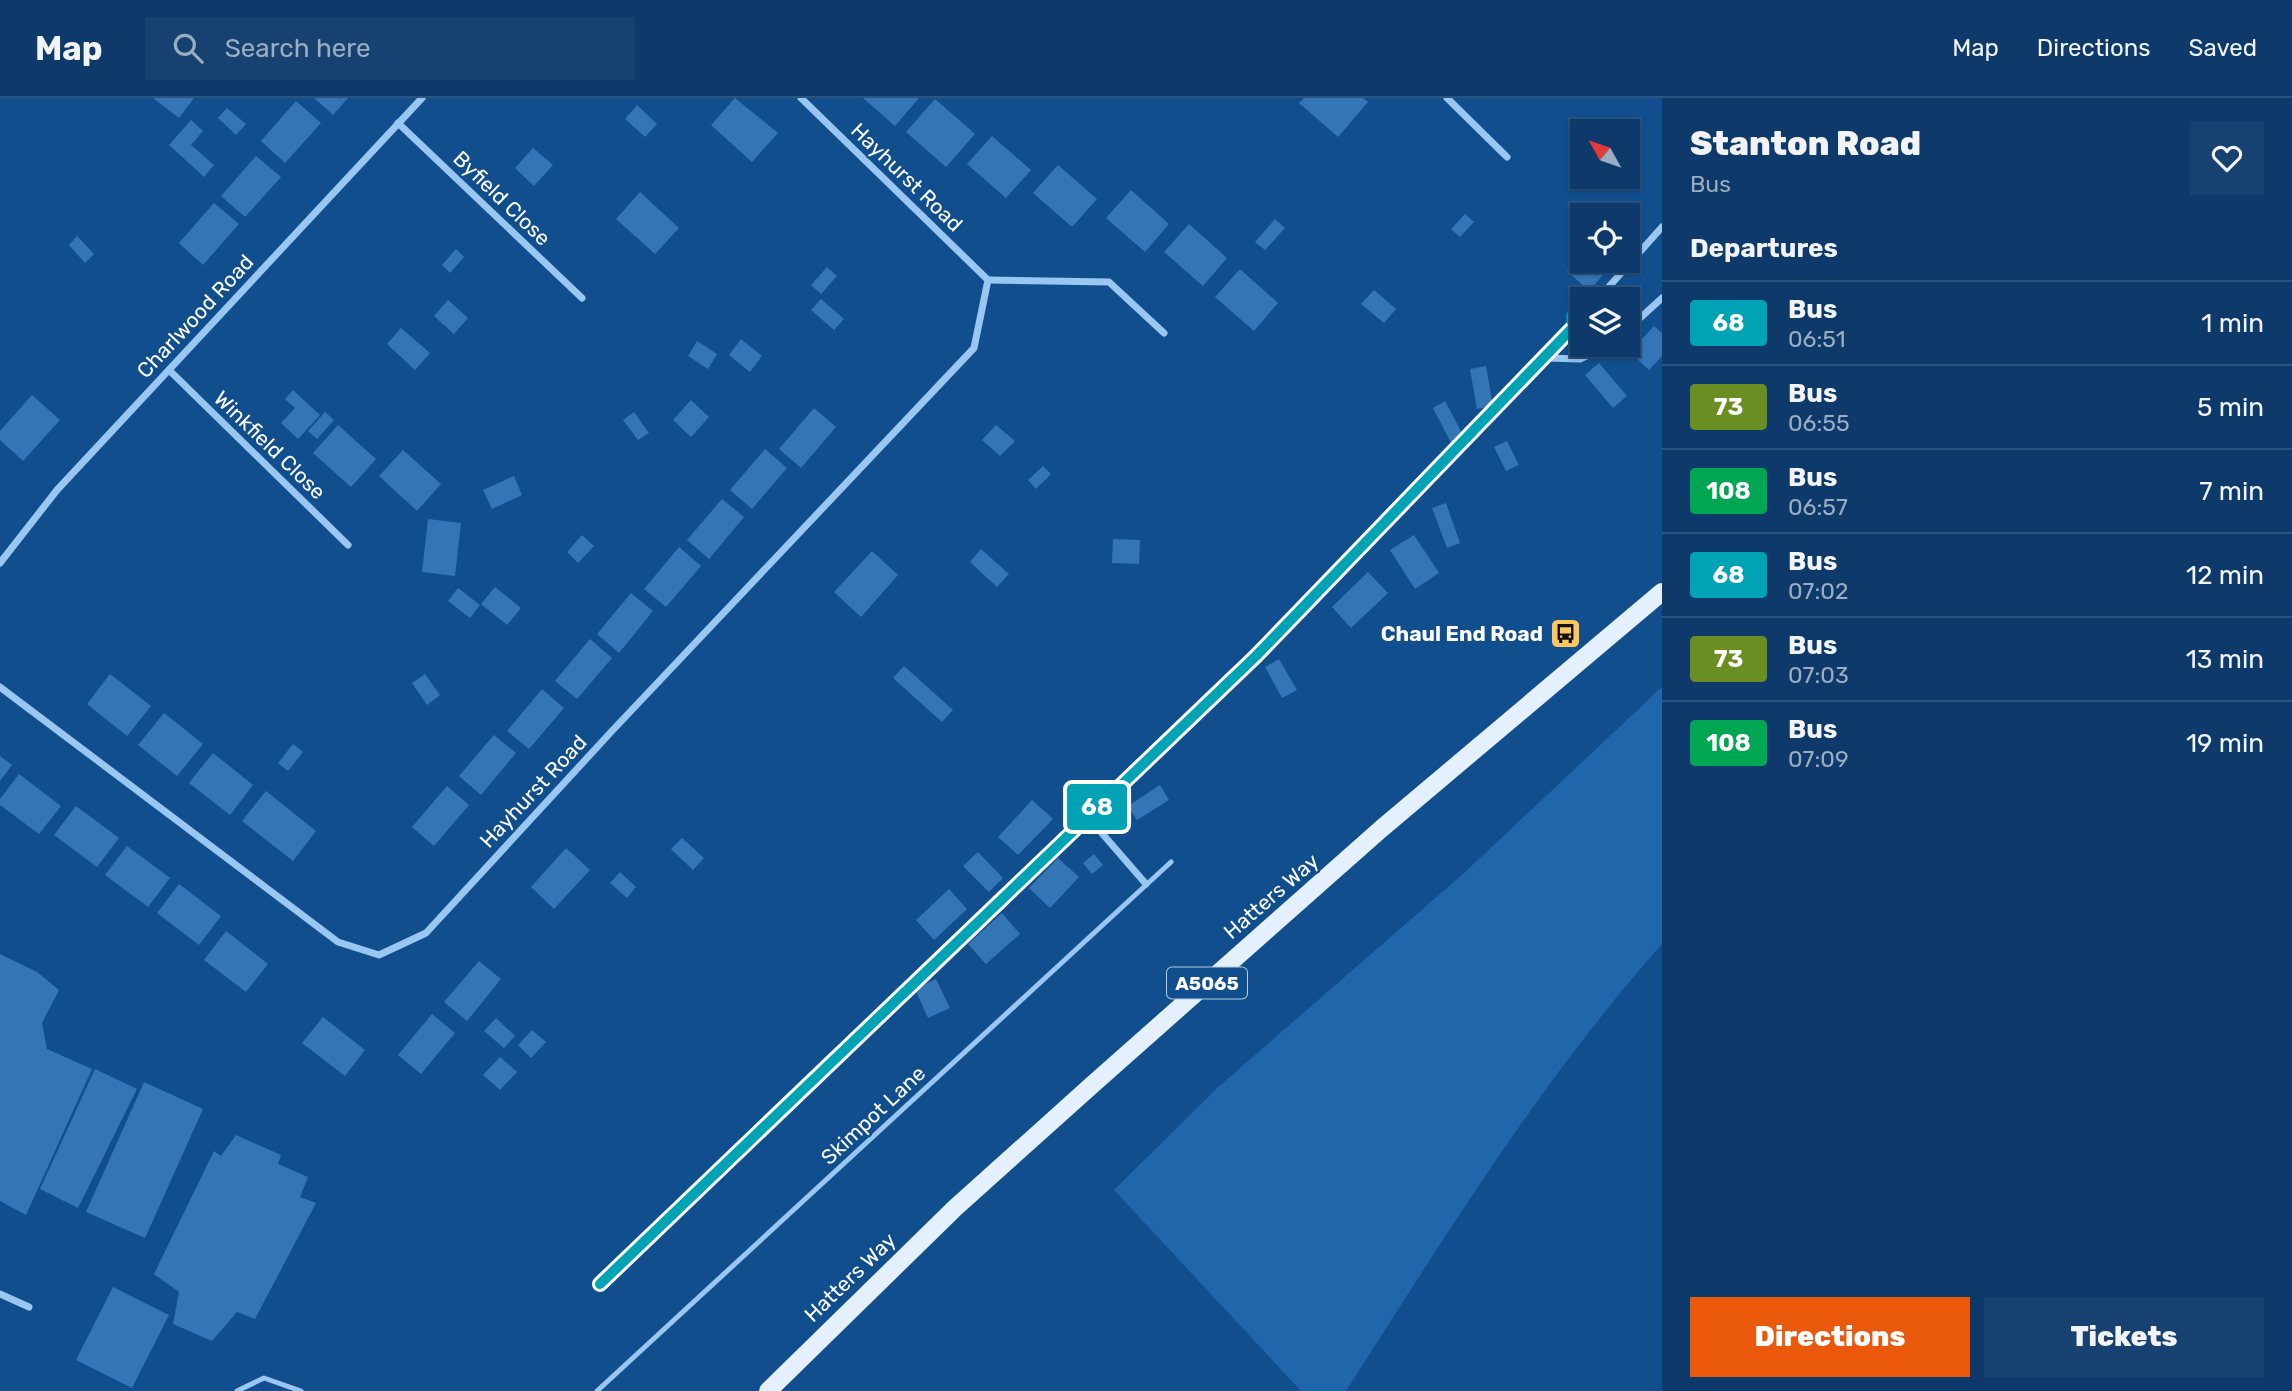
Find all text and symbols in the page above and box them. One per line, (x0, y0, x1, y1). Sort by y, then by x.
search box (145, 17, 635, 80)
text: Map (35, 29, 103, 68)
icon: search (169, 29, 207, 67)
text: Search here (225, 33, 370, 64)
text: Map (1952, 34, 1999, 62)
text: Directions (2037, 34, 2150, 62)
text: Saved (2188, 34, 2257, 62)
street label: Hayhurst Road (846, 118, 968, 236)
north arrow (1570, 119, 1640, 189)
map controls (1570, 119, 1640, 357)
button: heart (2190, 121, 2264, 195)
text: Stanton Road (1690, 124, 1921, 163)
street label: Byfield Close (448, 145, 556, 251)
text: Bus (1690, 170, 1731, 198)
button: locate (1570, 203, 1640, 273)
text: Departures (1690, 233, 1838, 264)
street label: Charlwood Road (131, 249, 259, 383)
button: layers (1570, 287, 1640, 357)
text: Bus (1788, 294, 1837, 325)
unlabelled marker (1567, 303, 1597, 333)
text: 1 min (2201, 308, 2264, 339)
text: 68 (1713, 309, 1744, 337)
text: 06:51 (1788, 325, 1846, 353)
text: Bus (1788, 378, 1837, 409)
street label: Winkfield Close (209, 386, 331, 504)
text: 5 min (2197, 392, 2264, 423)
text: 73 (1714, 393, 1743, 421)
text: 06:55 (1788, 409, 1850, 437)
text: Bus (1788, 462, 1837, 493)
text: 7 min (2199, 476, 2264, 507)
text: 108 (1706, 477, 1751, 505)
text: 06:57 (1788, 493, 1848, 521)
text: Bus (1788, 546, 1837, 577)
text: 12 min (2186, 560, 2264, 591)
text: 68 (1713, 561, 1744, 589)
text: 07:02 (1788, 577, 1848, 605)
bus stop icon: Chaul End Road (1549, 616, 1583, 650)
place label: Chaul End Road (1381, 621, 1543, 646)
text: Bus (1788, 630, 1837, 661)
text: 13 min (2186, 644, 2264, 675)
text: 73 (1714, 645, 1743, 673)
text: 07:03 (1788, 661, 1849, 689)
text: Bus (1788, 714, 1837, 745)
text: 19 min (2186, 728, 2264, 759)
street label: Hayhurst Road (474, 729, 592, 853)
text: 108 (1706, 729, 1751, 757)
text: 07:09 (1788, 745, 1849, 773)
line badge: 68 (1066, 784, 1128, 830)
text: 68 (1081, 793, 1113, 821)
street label: Hatters Way (1218, 848, 1324, 944)
road number: A5065 (1167, 968, 1247, 998)
street label: Skimpot Lane (816, 1060, 930, 1170)
street label: Hatters Way (799, 1227, 901, 1327)
button: Directions (1690, 1297, 1970, 1377)
button: Tickets (1984, 1297, 2264, 1377)

